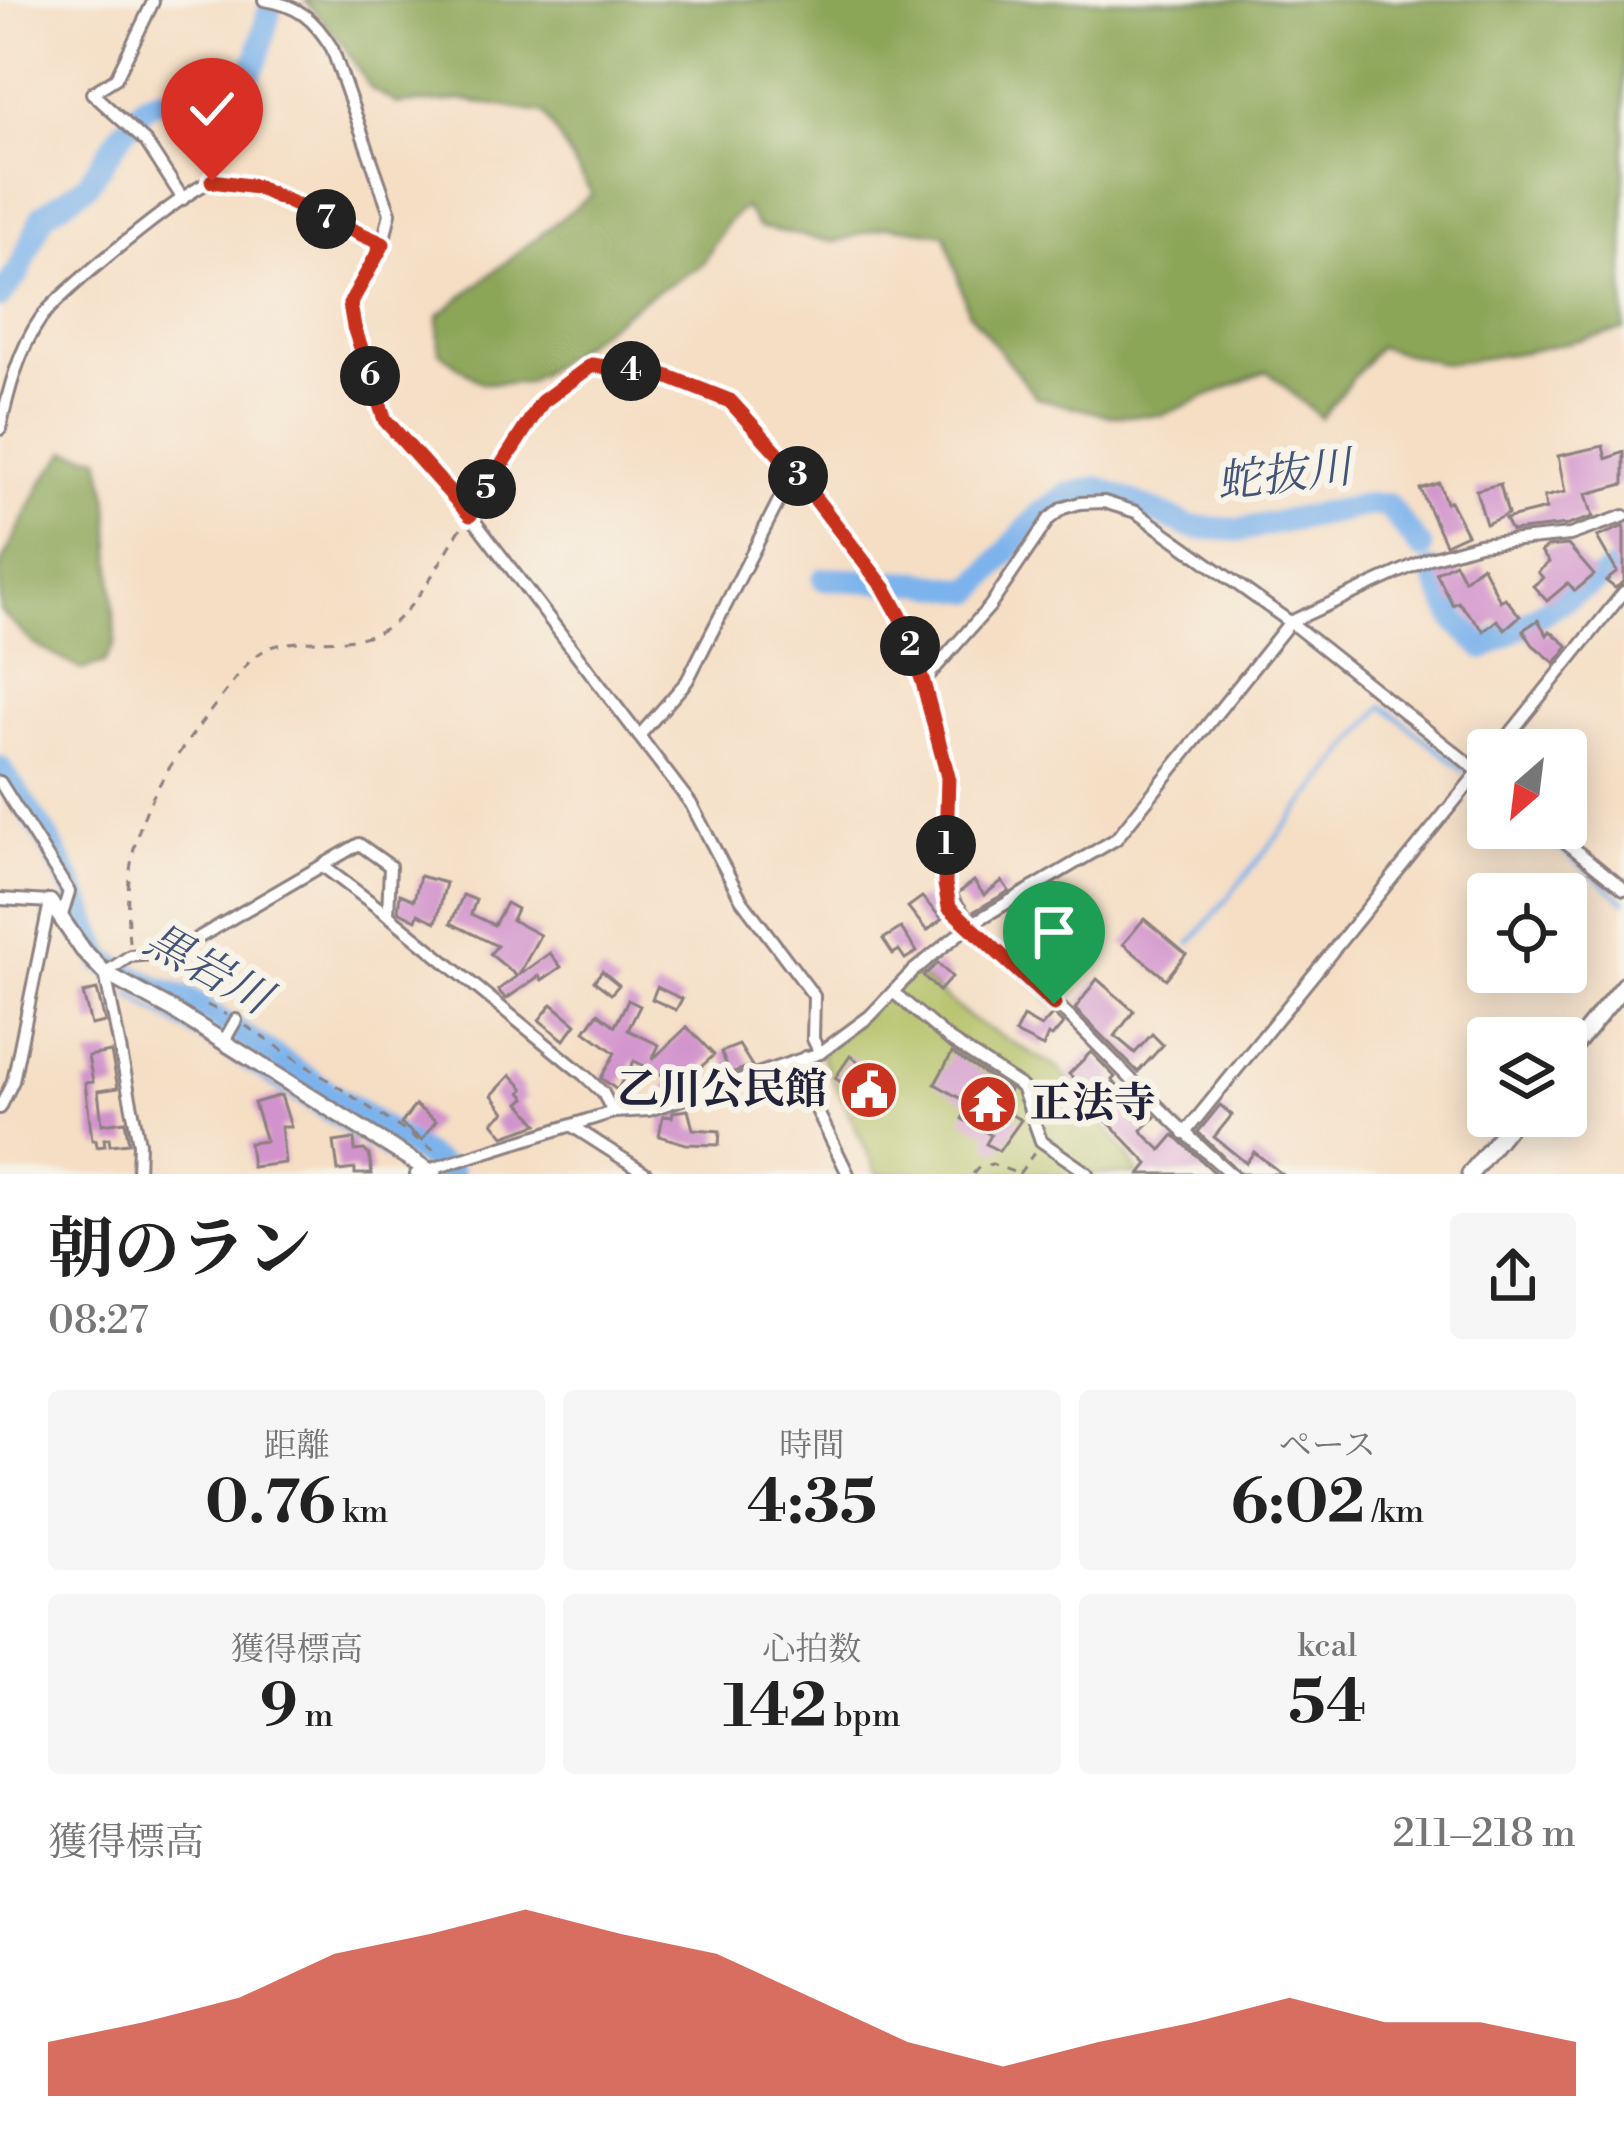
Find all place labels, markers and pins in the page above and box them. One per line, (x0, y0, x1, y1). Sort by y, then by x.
pin (161, 58, 263, 181)
pin: 7 (296, 189, 356, 249)
pin: 4 (601, 341, 661, 401)
pin: 6 (340, 346, 400, 406)
pin: 3 (768, 446, 828, 506)
pin: 5 (456, 459, 516, 519)
pin: 2 (880, 616, 940, 676)
pin: 1 (916, 815, 976, 875)
pin (1003, 881, 1105, 1004)
public building icon: 乙川公民館 (838, 1059, 900, 1121)
place label: 乙川公民館 (617, 1064, 827, 1117)
temple icon: 正法寺 (957, 1073, 1019, 1135)
place label: 正法寺 (1030, 1078, 1156, 1131)

